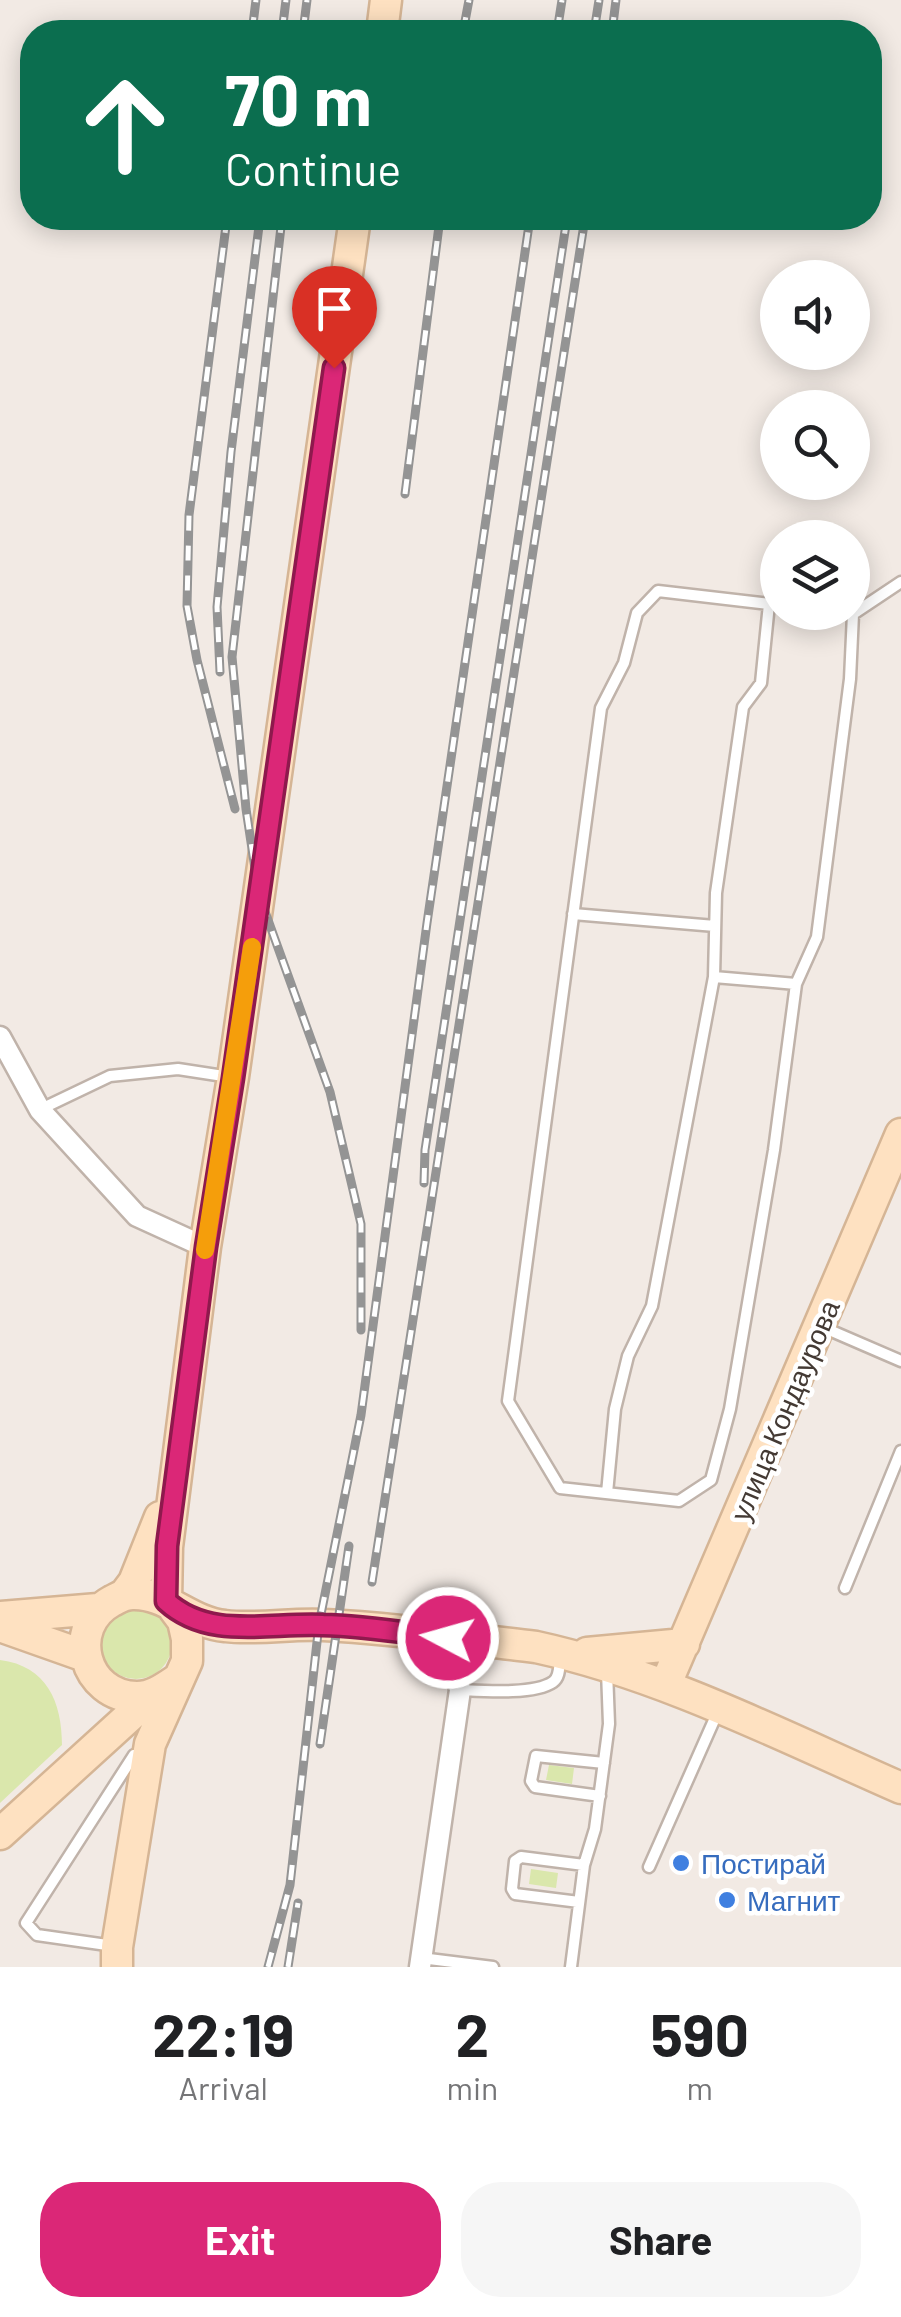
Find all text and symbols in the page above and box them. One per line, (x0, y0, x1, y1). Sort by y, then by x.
text: 70 m (225, 56, 372, 140)
icon: ahead (60, 60, 190, 190)
text: Continue (225, 141, 401, 195)
map controls (760, 260, 870, 630)
button: sound (760, 260, 870, 370)
pin (292, 266, 377, 369)
icon: arrive (307, 281, 362, 336)
button: search (760, 390, 870, 500)
button: layers (760, 520, 870, 630)
street label: улица Кондаурова (722, 1294, 846, 1525)
position arrow (396, 1586, 500, 1690)
place label: Постирай (701, 1846, 826, 1880)
marker: Постирай (670, 1852, 692, 1874)
place label: Магнит (747, 1883, 841, 1917)
marker: Магнит (716, 1889, 738, 1911)
text: 22:19 (152, 1997, 294, 2069)
text: 2 (456, 1997, 489, 2069)
text: 590 (650, 1997, 749, 2069)
text: Arrival (178, 2068, 268, 2106)
text: min (446, 2068, 498, 2106)
text: m (686, 2068, 713, 2106)
button: Exit (40, 2182, 441, 2297)
button: Share (461, 2182, 861, 2297)

